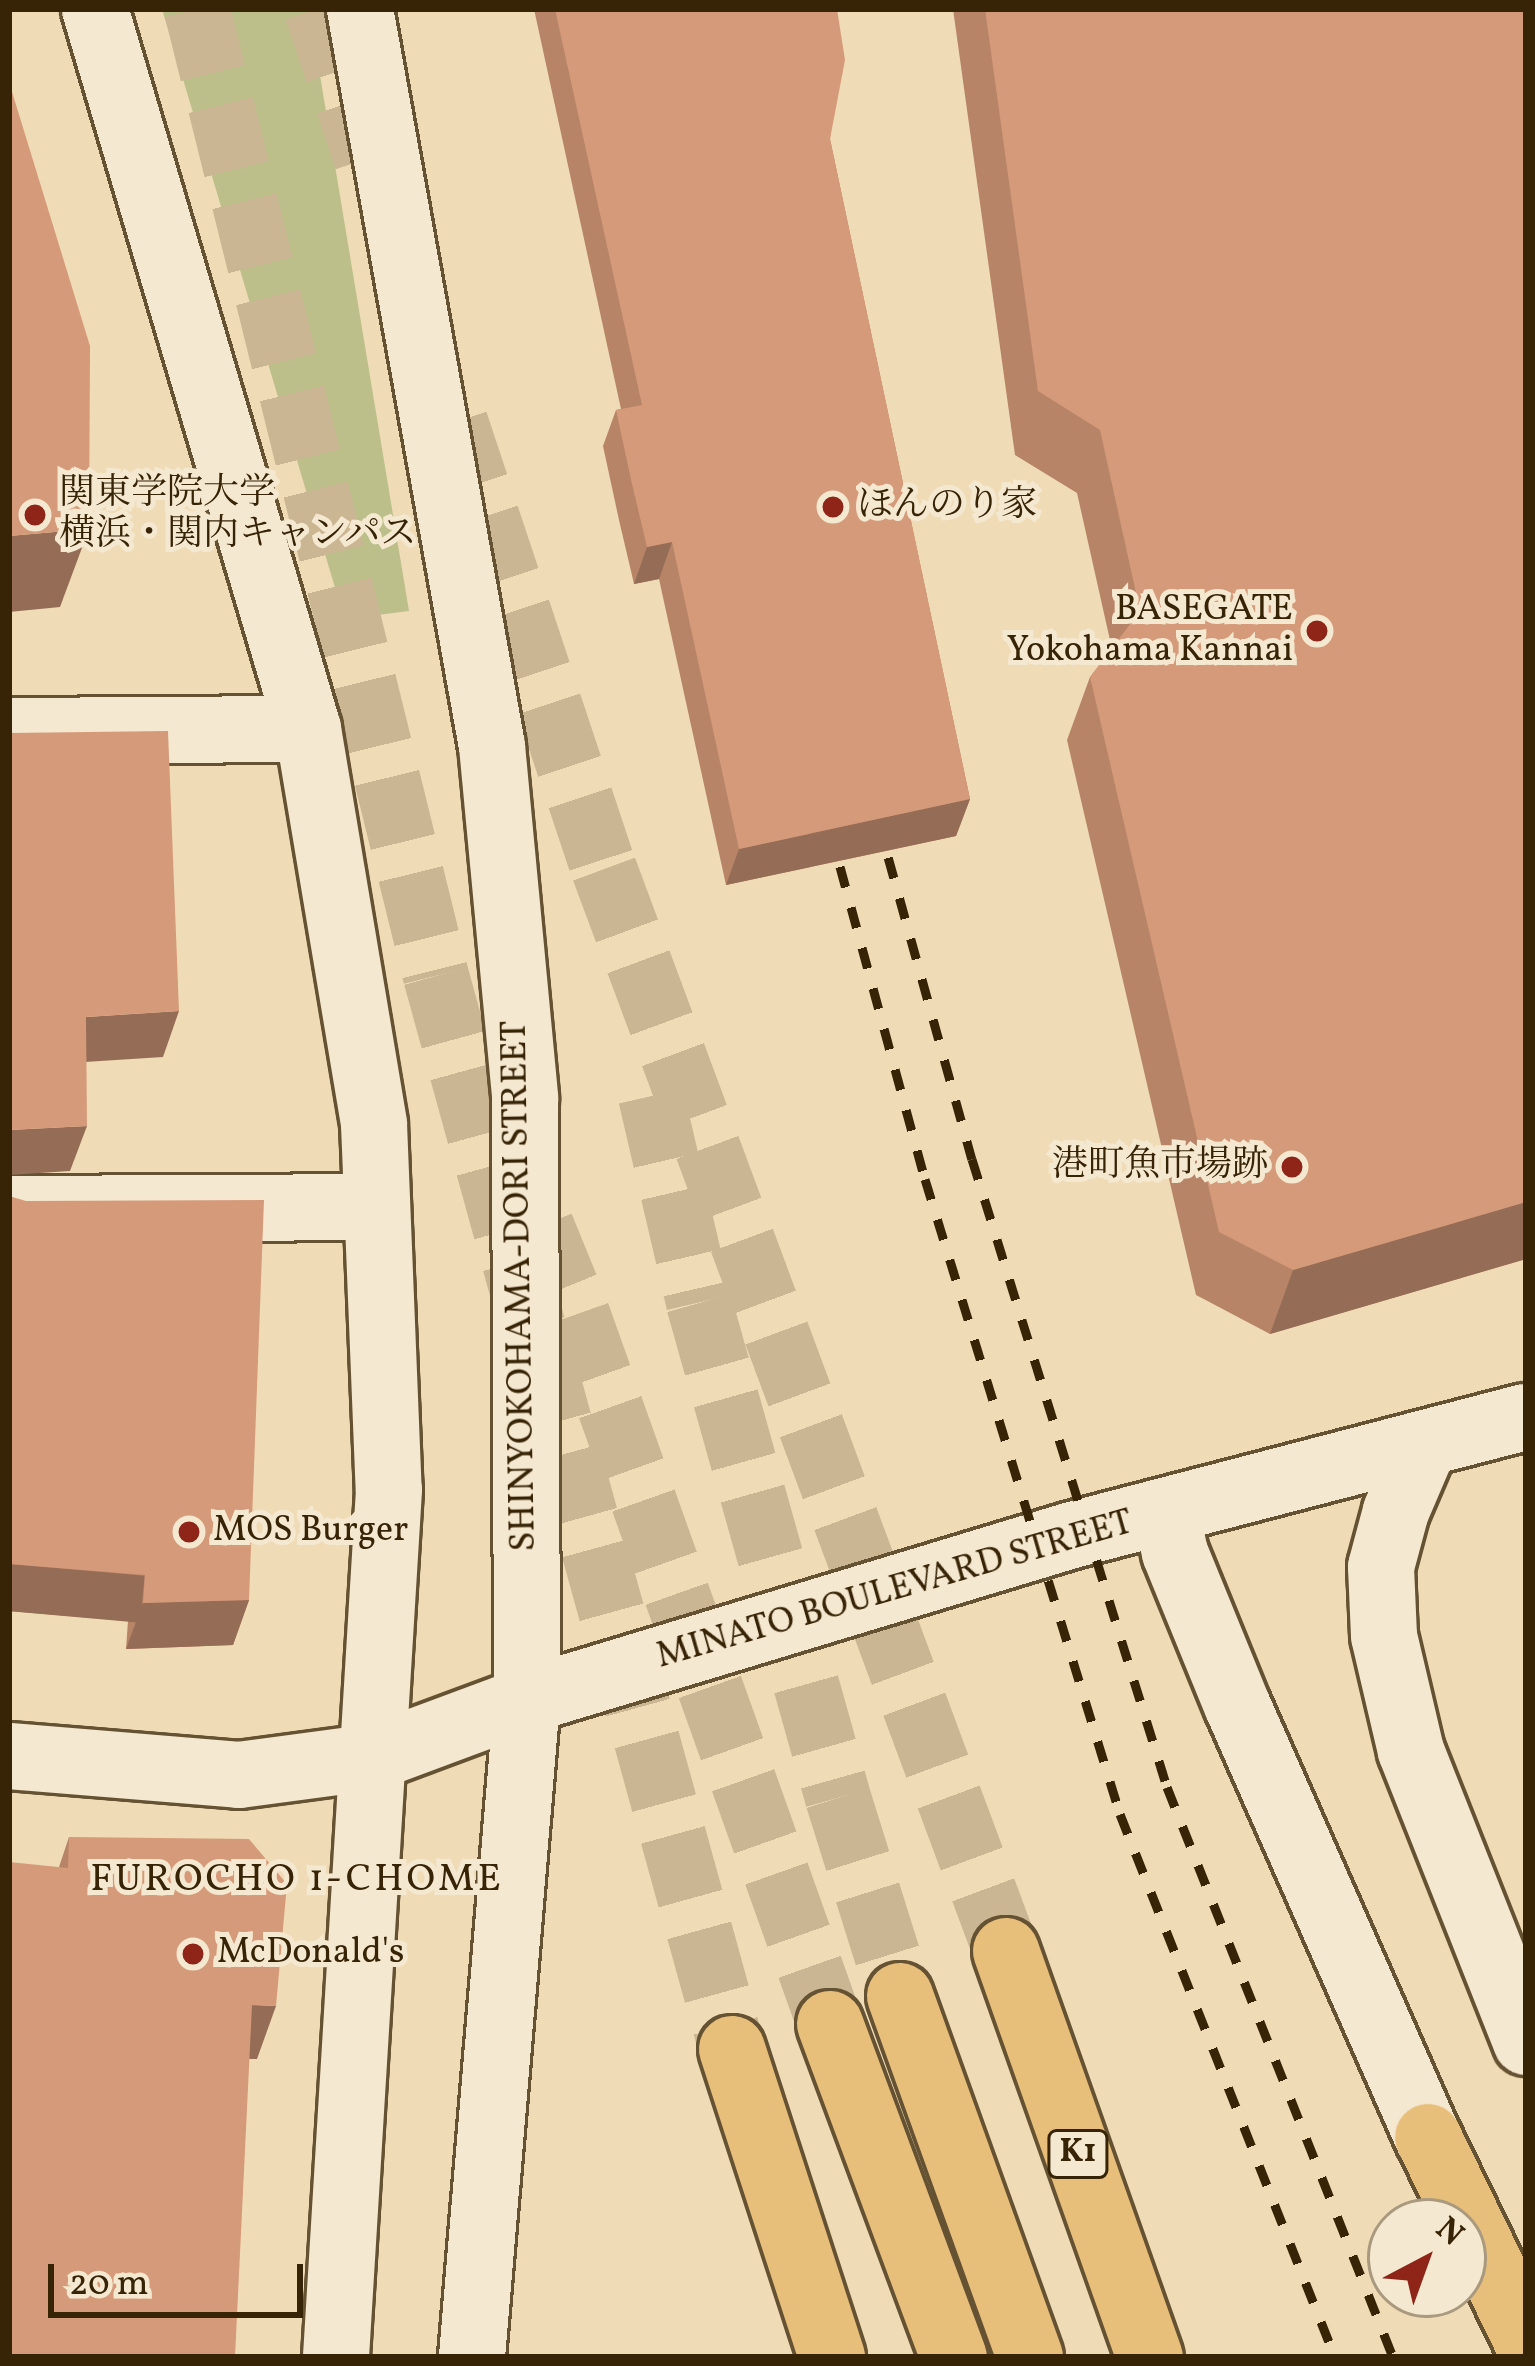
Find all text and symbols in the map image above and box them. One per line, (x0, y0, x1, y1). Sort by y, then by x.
place label: 関東学院大学 横浜・関内キャンパス (59, 472, 419, 557)
place label: ほんのり家 (857, 485, 1037, 529)
marker: ほんのり家 (820, 494, 846, 520)
marker: 関東学院大学 横浜・関内キャンパス (22, 502, 48, 528)
place label: BASEGATE Yokohama Kannai (1006, 588, 1293, 673)
marker: BASEGATE Yokohama Kannai (1304, 618, 1330, 644)
street label: SHINYOKOHAMA-DORI STREET (495, 1020, 547, 1552)
place label: 港町魚市場跡 (1052, 1145, 1268, 1189)
marker: 港町魚市場跡 (1279, 1154, 1305, 1180)
street label: MINATO BOULEVARD STREET (652, 1502, 1138, 1680)
place label: MOS Burger (213, 1510, 408, 1554)
marker: MOS Burger (176, 1519, 202, 1545)
district label: FUROCHO 1-CHOME (90, 1857, 504, 1903)
place label: McDonald's (217, 1932, 404, 1976)
marker: McDonald's (180, 1941, 206, 1967)
road number: K1 (1045, 2127, 1111, 2181)
north arrow (1367, 2198, 1487, 2318)
text: N (1425, 2208, 1473, 2258)
scale bar (54, 2240, 309, 2314)
text: 20 m (69, 2260, 149, 2310)

